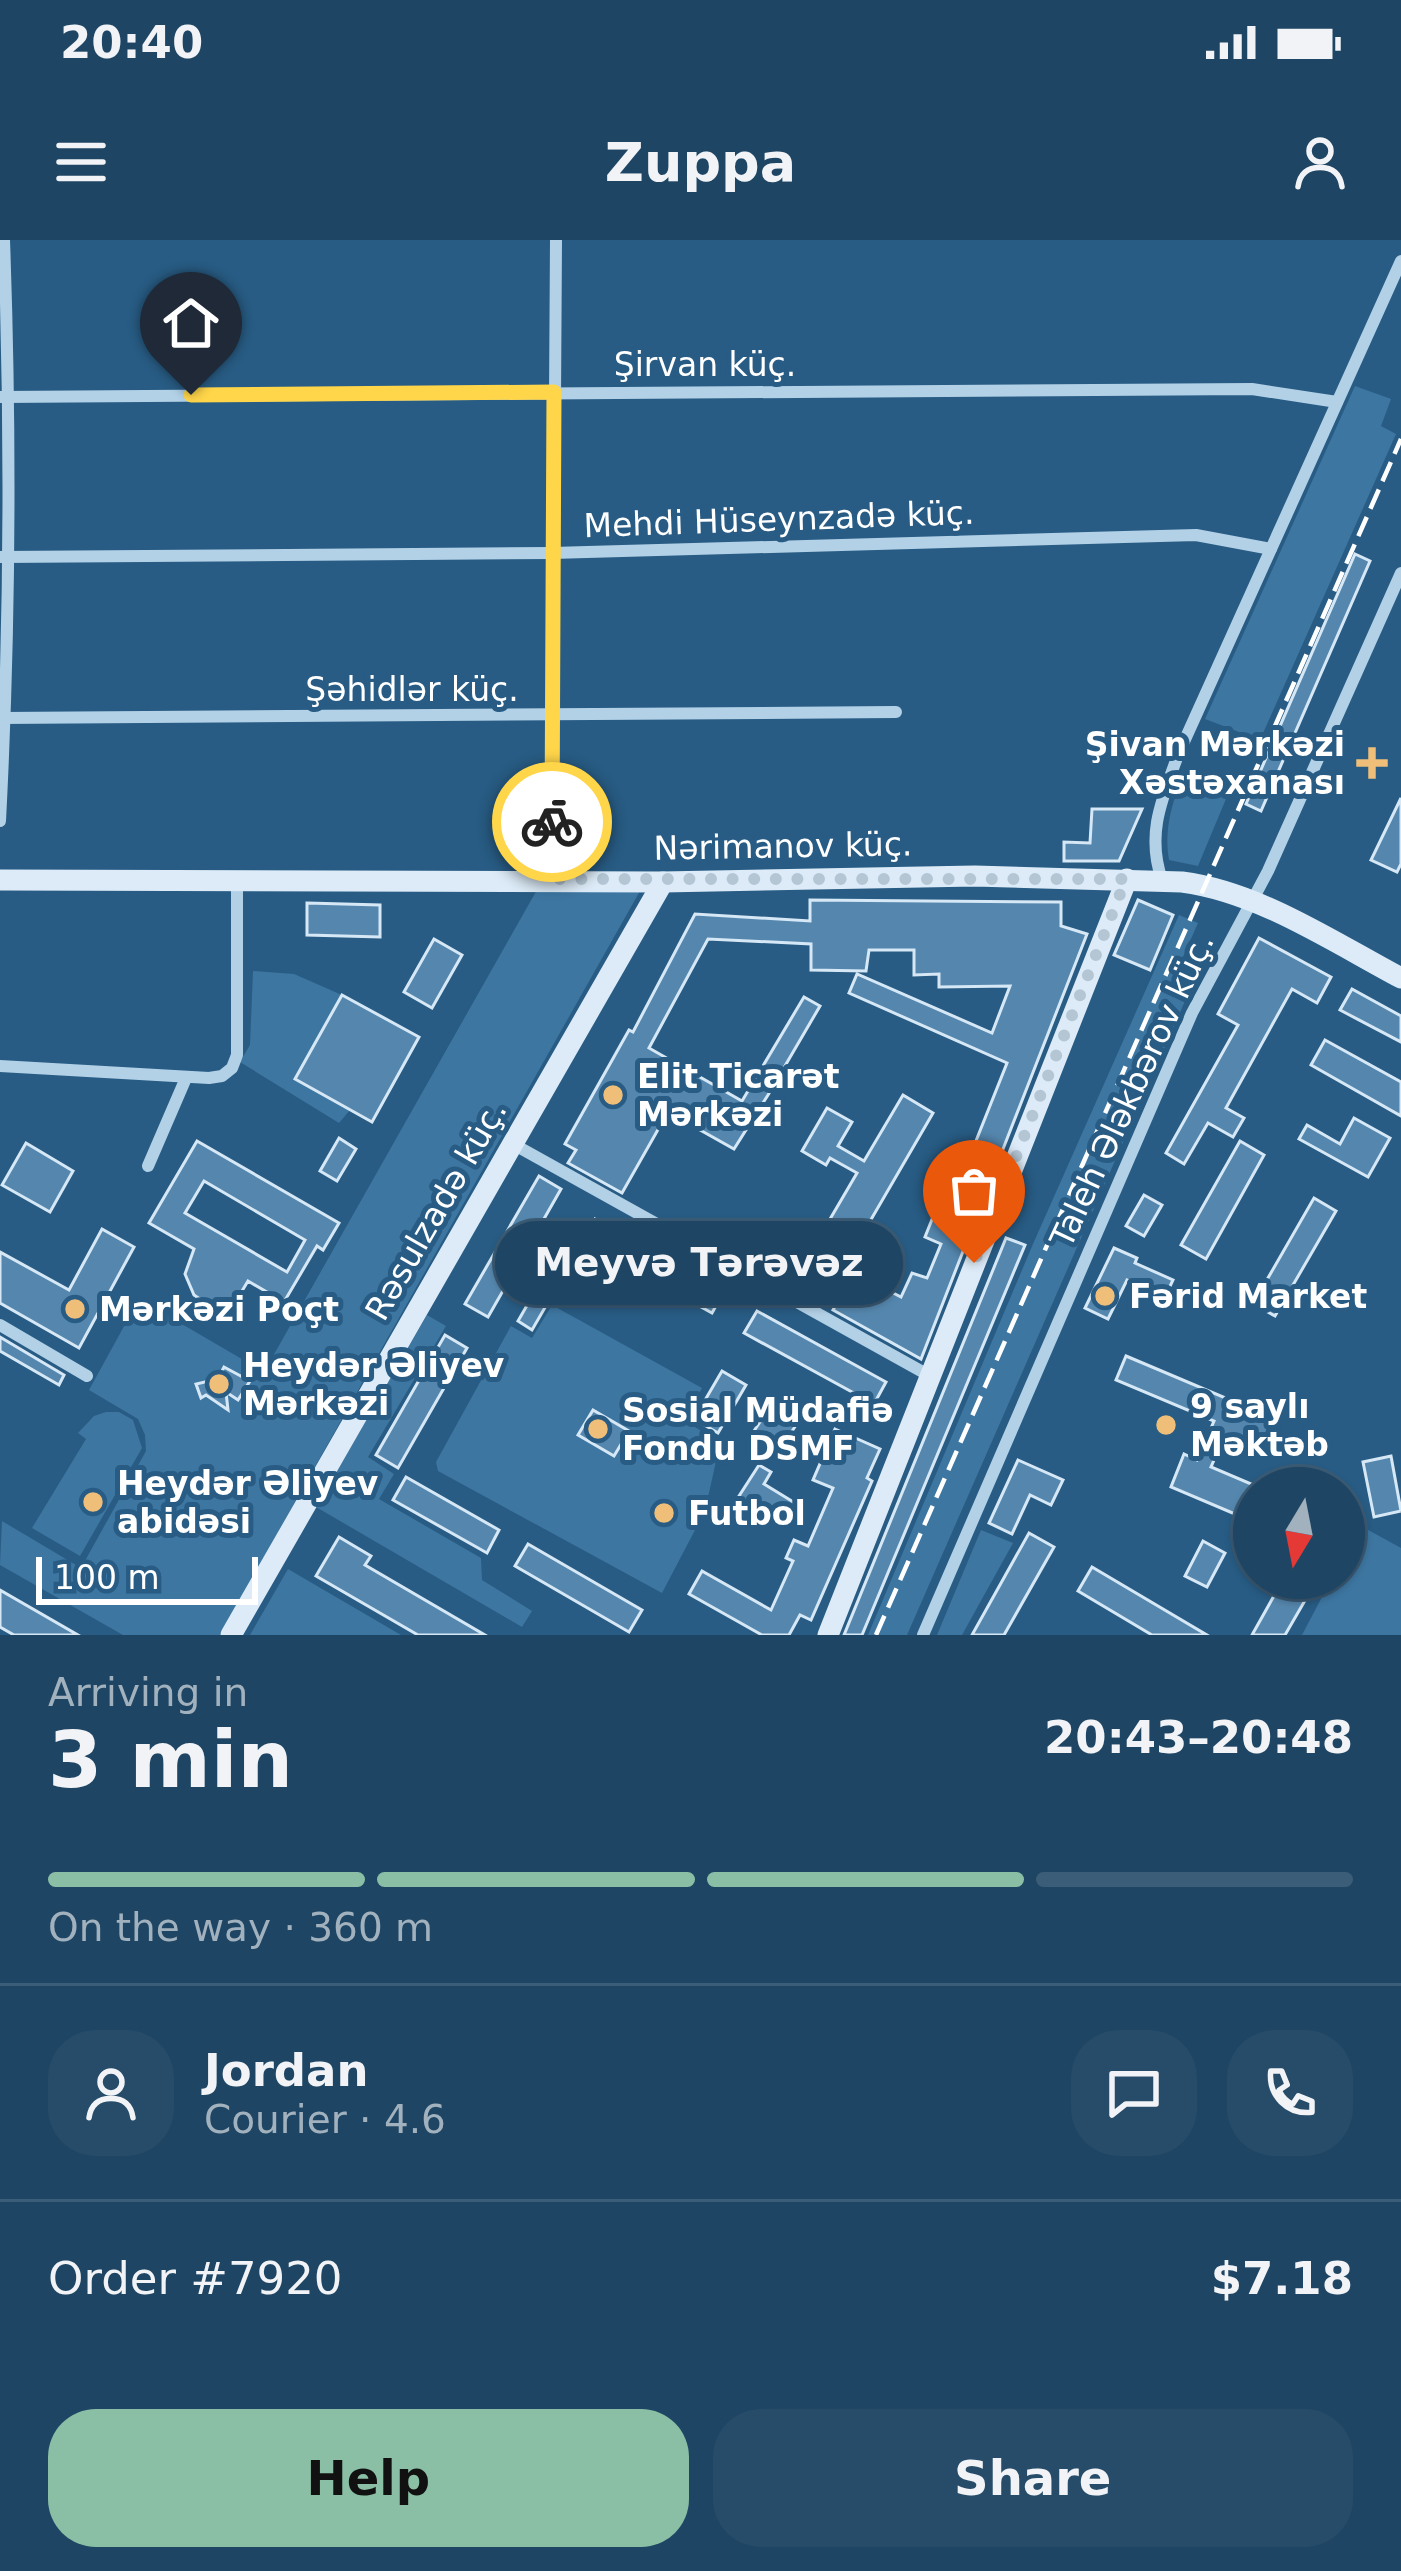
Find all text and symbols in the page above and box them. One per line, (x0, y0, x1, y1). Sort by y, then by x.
text: 20:40 (60, 16, 203, 69)
icon: menu (48, 129, 114, 195)
icon: person (1287, 129, 1353, 195)
text: Zuppa (605, 131, 796, 194)
pin (140, 272, 242, 395)
icon: home (158, 290, 224, 356)
street label: Şirvan küç. (614, 345, 796, 384)
street label: Mehdi Hüseynzadə küç. (583, 493, 975, 545)
street label: Şəhidlər küç. (305, 670, 519, 709)
place label: Şivan Mərkəzi Xəstəxanası (1085, 725, 1345, 802)
marker: Şivan Mərkəzi Xəstəxanası (1356, 747, 1388, 779)
courier (492, 762, 612, 882)
icon: bike (519, 789, 585, 855)
street label: Nərimanov küç. (653, 824, 913, 868)
street label: Taleh Ələkbərov küç. (1042, 927, 1222, 1254)
place label: Elit Ticarət Mərkəzi (637, 1057, 840, 1134)
marker: Elit Ticarət Mərkəzi (600, 1082, 626, 1108)
street label: Rəsulzadə küç. (357, 1093, 515, 1327)
pin (923, 1140, 1025, 1263)
icon: bag (941, 1158, 1007, 1224)
callout: Meyvə Tərəvəz (494, 1221, 902, 1305)
text: Meyvə Tərəvəz (534, 1240, 864, 1285)
place label: Fərid Market (1129, 1277, 1367, 1316)
marker: Fərid Market (1092, 1283, 1118, 1309)
place label: Mərkəzi Poçt (99, 1290, 339, 1329)
marker: Mərkəzi Poçt (62, 1296, 88, 1322)
place label: Heydər Əliyev Mərkəzi (243, 1346, 505, 1423)
marker: Heydər Əliyev Mərkəzi (206, 1371, 232, 1397)
place label: 9 saylı Məktəb (1190, 1387, 1329, 1464)
place label: Sosial Müdafiə Fondu DSMF (622, 1391, 894, 1468)
marker: 9 saylı Məktəb (1153, 1412, 1179, 1438)
marker: Sosial Müdafiə Fondu DSMF (585, 1416, 611, 1442)
place label: Heydər Əliyev abidəsi (117, 1464, 379, 1541)
north arrow (1233, 1467, 1365, 1599)
map controls (1233, 1467, 1365, 1599)
marker: Heydər Əliyev abidəsi (80, 1489, 106, 1515)
place label: Futbol (688, 1494, 806, 1533)
marker: Futbol (651, 1500, 677, 1526)
scale bar (36, 1551, 258, 1604)
text: 100 m (54, 1558, 160, 1597)
text: Arriving in (48, 1670, 248, 1715)
text: 20:43–20:48 (1044, 1711, 1353, 1764)
text: 3 min (48, 1715, 293, 1805)
text: On the way · 360 m (48, 1905, 433, 1950)
button: person (48, 2030, 174, 2156)
button: chat (1071, 2030, 1197, 2156)
button: phone (1227, 2030, 1353, 2156)
text: Jordan (204, 2044, 368, 2097)
text: Courier · 4.6 (204, 2097, 446, 2142)
text: Order #7920 (48, 2252, 342, 2305)
text: $7.18 (1211, 2252, 1353, 2305)
button: Help (48, 2409, 689, 2547)
button: Share (713, 2409, 1353, 2547)

